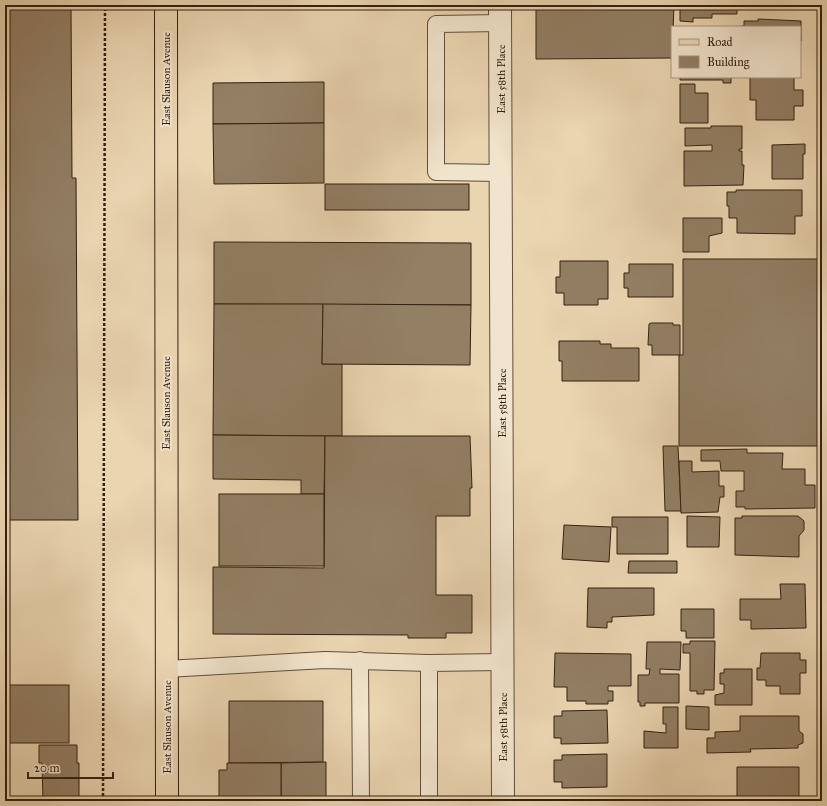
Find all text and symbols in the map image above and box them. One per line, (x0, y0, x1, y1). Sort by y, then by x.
legend (671, 26, 801, 78)
street label: East Slauson Avenue (160, 32, 173, 126)
text: Road (707, 35, 733, 49)
street label: East 58th Place (495, 44, 508, 114)
text: Building (707, 55, 750, 70)
street label: East Slauson Avenue (160, 356, 173, 450)
street label: East 58th Place (496, 368, 509, 438)
street label: East Slauson Avenue (161, 680, 174, 774)
street label: East 58th Place (497, 692, 510, 762)
scale bar (28, 754, 113, 780)
text: 20 m (34, 761, 60, 775)

